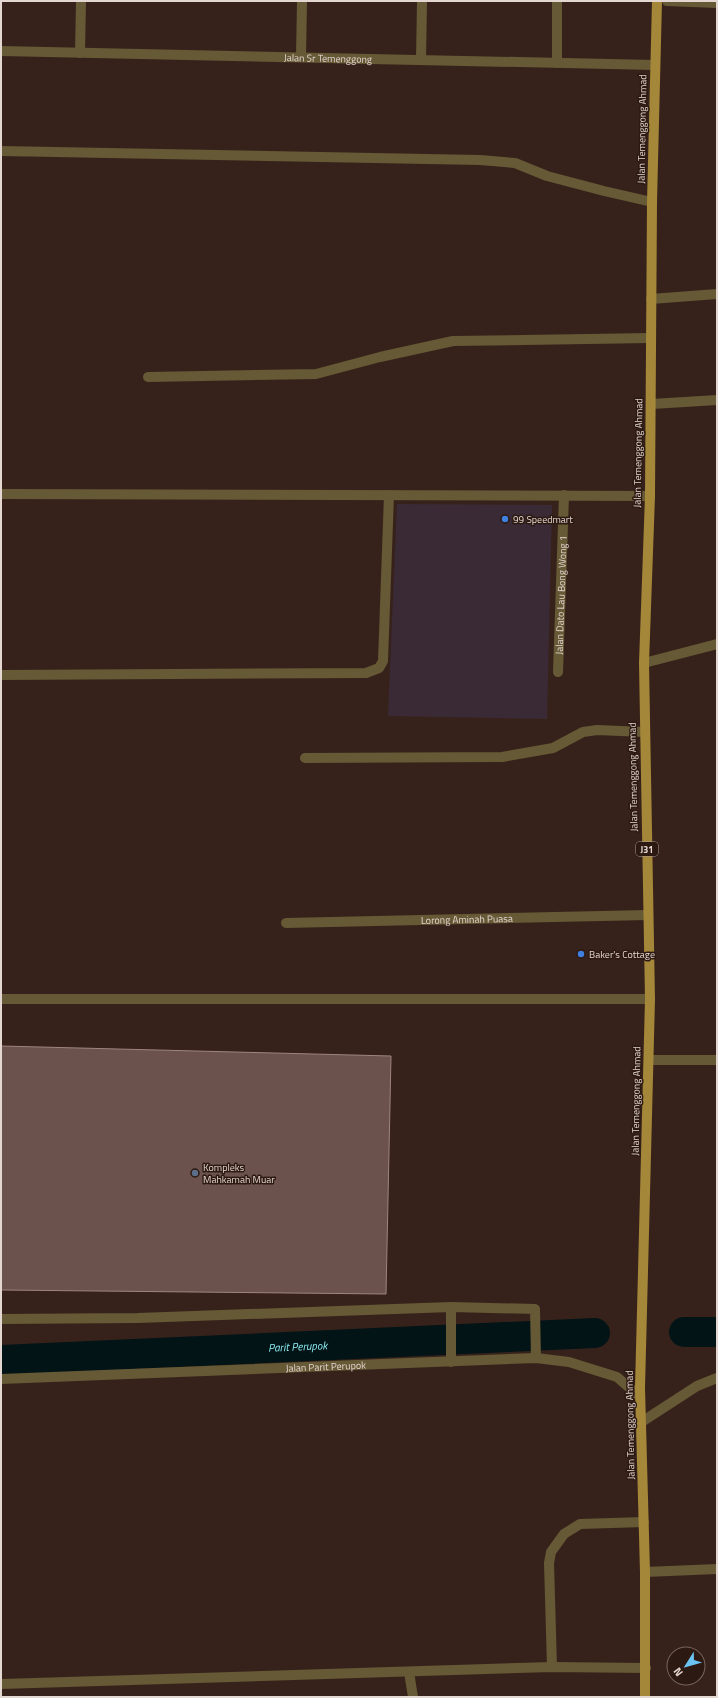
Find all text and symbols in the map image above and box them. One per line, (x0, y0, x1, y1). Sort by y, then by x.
street label: Jalan Sr Temenggong (284, 50, 372, 66)
street label: Jalan Temenggong Ahmad (634, 74, 650, 184)
street label: Jalan Temenggong Ahmad (630, 398, 646, 508)
place label: 99 Speedmart (513, 512, 573, 527)
marker: 99 Speedmart (500, 514, 510, 524)
street label: Jalan Dato Lau Bong Wong 1 (551, 535, 570, 655)
street label: Jalan Temenggong Ahmad (625, 722, 641, 832)
road number: J31 (636, 842, 658, 856)
street label: Lorong Aminah Puasa (421, 910, 513, 928)
place label: Baker's Cottage (589, 947, 655, 962)
marker: Baker's Cottage (576, 949, 586, 959)
street label: Jalan Temenggong Ahmad (628, 1046, 644, 1156)
place label: Kompleks Mahkamah Muar (203, 1160, 275, 1187)
marker: Kompleks Mahkamah Muar (190, 1168, 200, 1178)
water label: Parit Perupok (268, 1337, 329, 1356)
street label: Jalan Parit Perupok (285, 1357, 366, 1375)
street label: Jalan Temenggong Ahmad (622, 1370, 638, 1480)
north arrow (666, 1646, 706, 1686)
text: N (669, 1664, 687, 1680)

